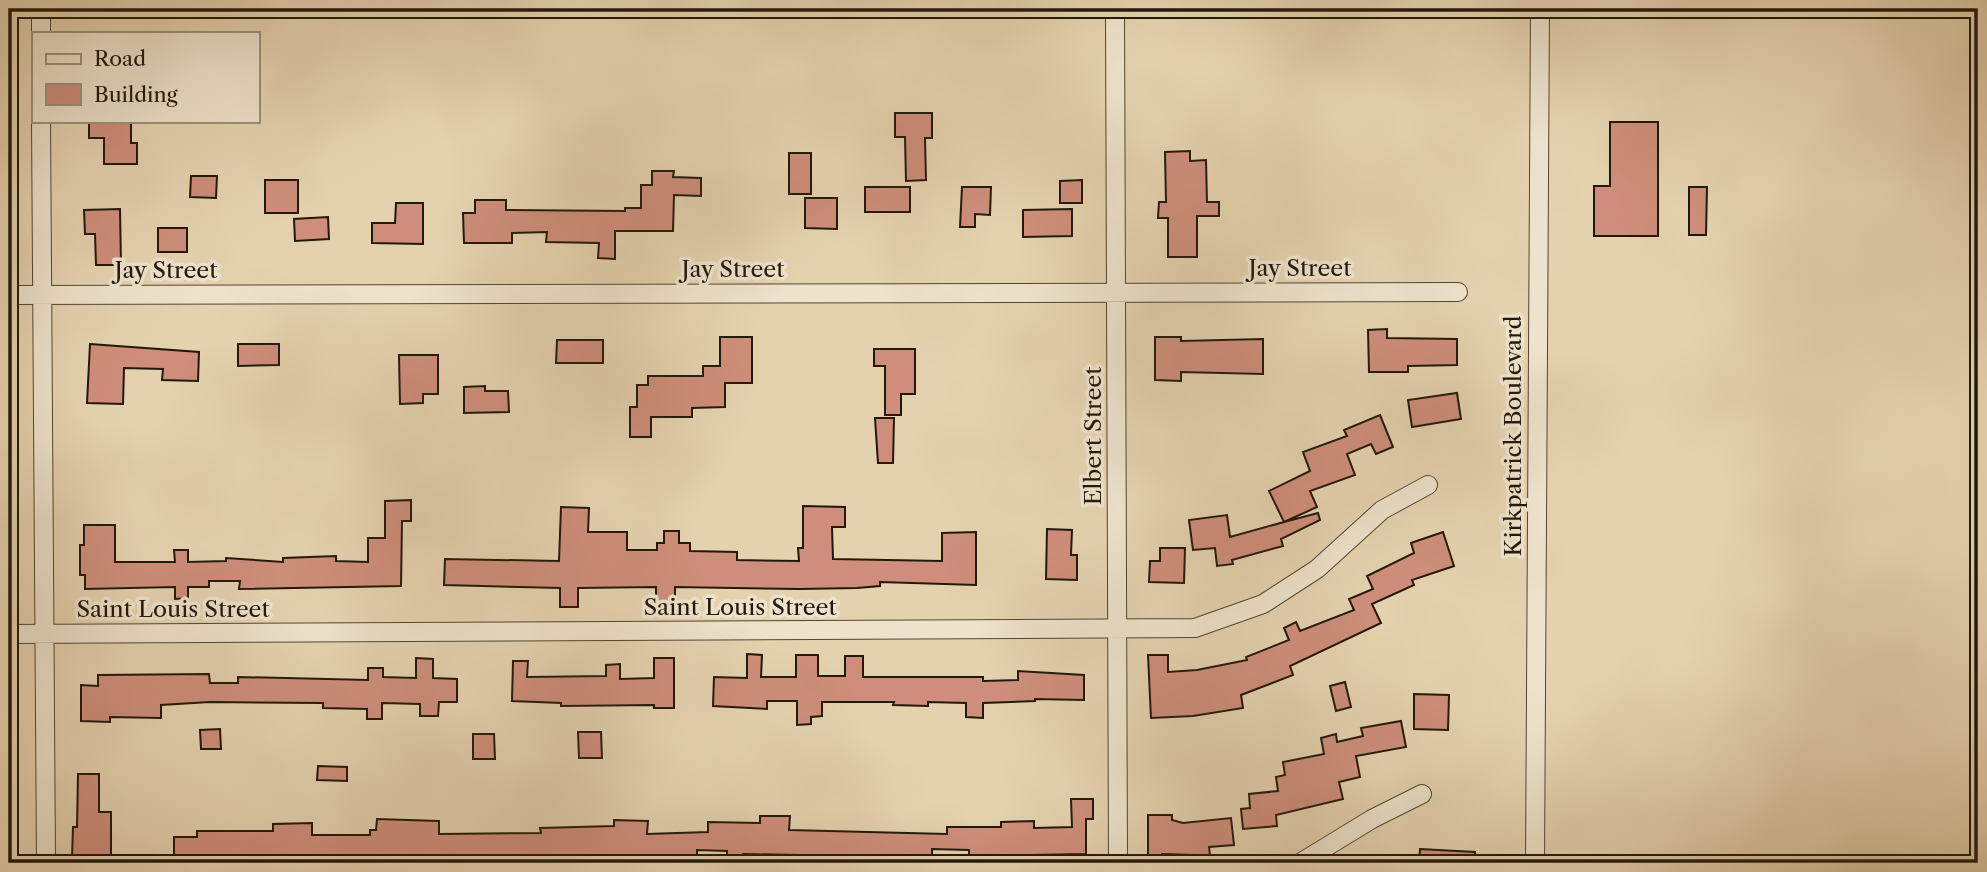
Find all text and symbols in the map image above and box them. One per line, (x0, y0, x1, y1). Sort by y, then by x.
legend (32, 32, 259, 122)
text: Road (94, 46, 146, 71)
text: Building (94, 82, 179, 107)
street label: Jay Street (1246, 254, 1351, 282)
street label: Jay Street (679, 255, 784, 283)
street label: Jay Street (112, 256, 217, 284)
street label: Kirkpatrick Boulevard (1499, 316, 1527, 556)
street label: Elbert Street (1079, 367, 1107, 505)
street label: Saint Louis Street (643, 593, 837, 621)
street label: Saint Louis Street (76, 595, 270, 623)

